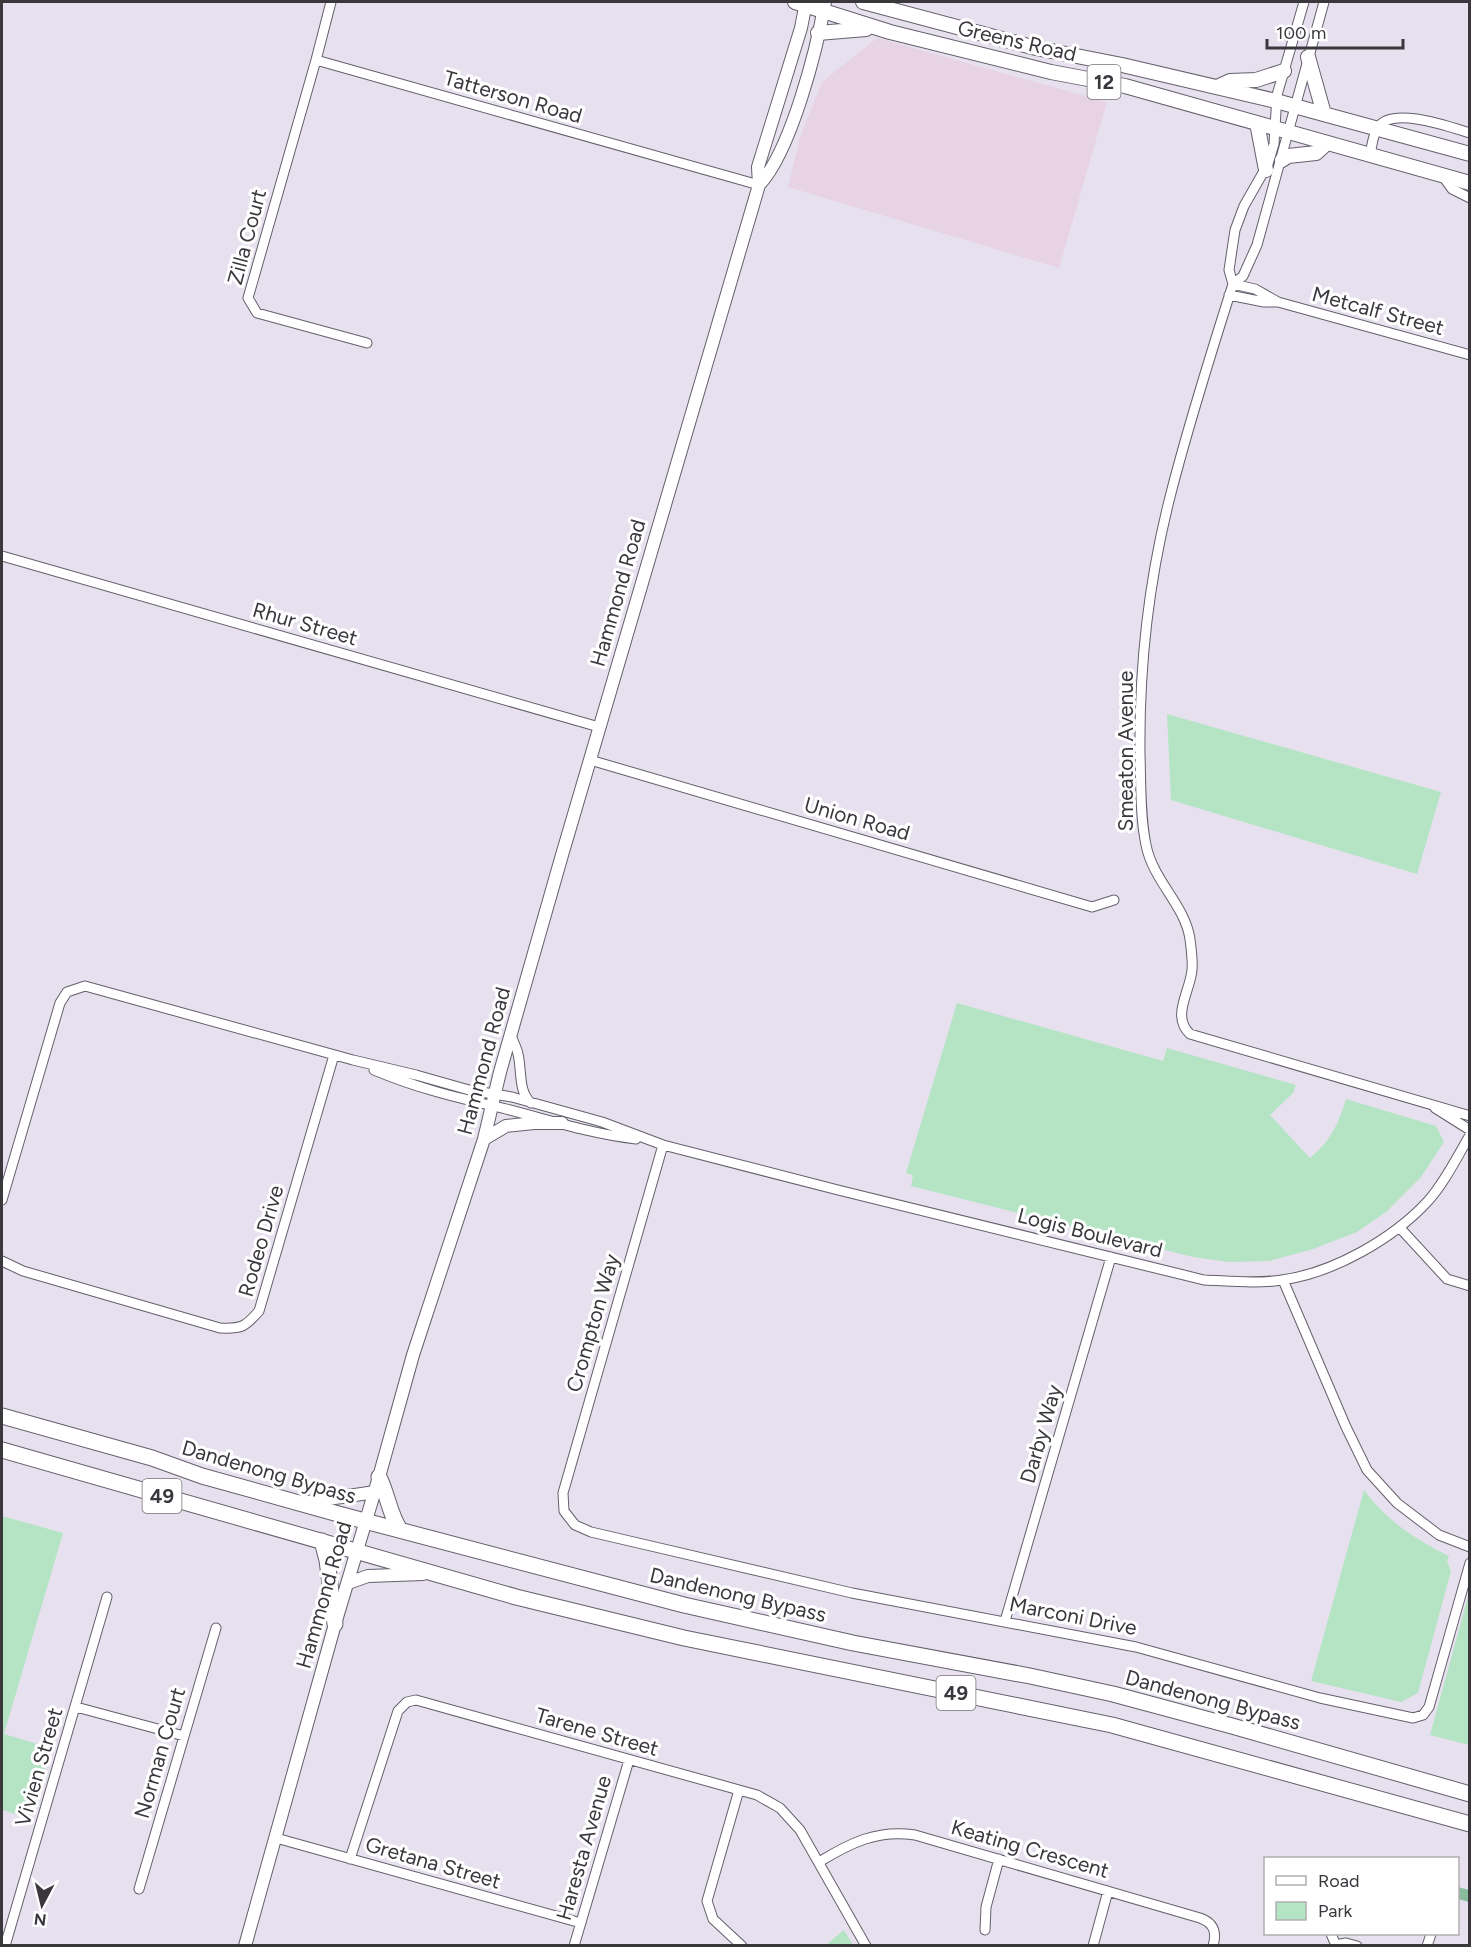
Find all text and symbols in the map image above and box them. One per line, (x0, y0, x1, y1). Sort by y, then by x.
scale bar (1267, 12, 1404, 50)
street label: Greens Road (955, 15, 1079, 66)
text: 100 m (1276, 22, 1326, 44)
street label: Tatterson Road (441, 65, 585, 128)
road number: 12 (1088, 65, 1120, 99)
street label: Zilla Court (222, 186, 271, 287)
street label: Metcalf Street (1309, 281, 1447, 340)
street label: Hammond Road (585, 516, 650, 669)
street label: Rhur Street (250, 597, 360, 650)
street label: Smeaton Avenue (1113, 671, 1138, 831)
street label: Union Road (801, 791, 913, 846)
street label: Hammond Road (452, 984, 515, 1138)
street label: Rodeo Drive (233, 1182, 288, 1300)
street label: Logis Boulevard (1015, 1202, 1165, 1263)
street label: Crompton Way (561, 1251, 624, 1395)
street label: Darby Way (1015, 1382, 1067, 1486)
street label: Dandenong Bypass (179, 1435, 359, 1508)
road number: 49 (142, 1479, 182, 1513)
street label: Hammond Road (291, 1518, 356, 1671)
street label: Dandenong Bypass (647, 1562, 829, 1627)
street label: Marconi Drive (1007, 1591, 1139, 1640)
street label: Dandenong Bypass (1123, 1664, 1303, 1735)
road number: 49 (936, 1676, 976, 1710)
street label: Norman Court (129, 1684, 190, 1821)
street label: Tarene Street (533, 1702, 662, 1761)
street label: Vivien Street (10, 1705, 67, 1829)
street label: Haresta Avenue (551, 1772, 616, 1923)
street label: Keating Crescent (948, 1814, 1112, 1883)
street label: Gretana Street (363, 1831, 504, 1894)
legend (1264, 1857, 1459, 1935)
text: Road (1318, 1870, 1359, 1892)
north arrow (12, 1875, 72, 1935)
text: Park (1318, 1900, 1353, 1922)
text: N (33, 1909, 48, 1930)

